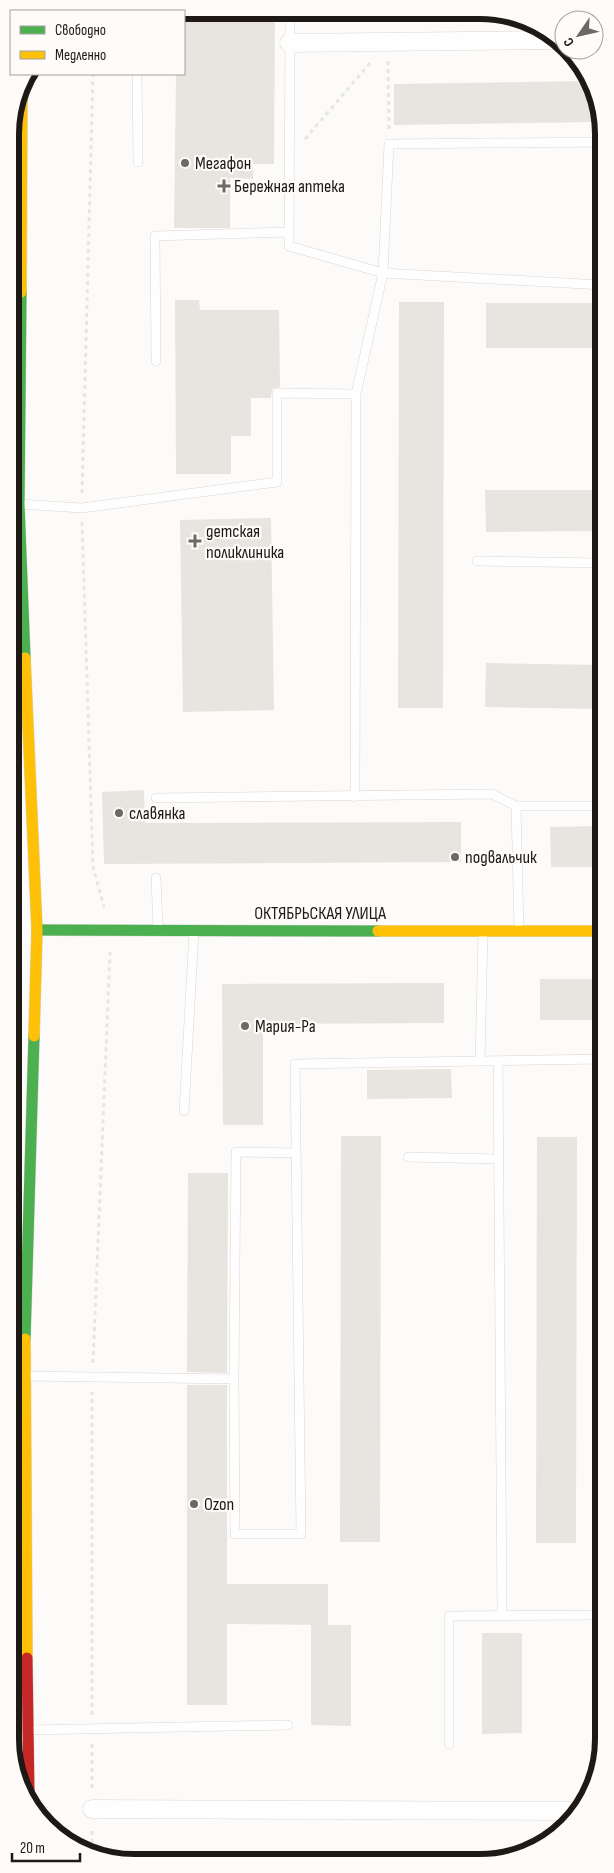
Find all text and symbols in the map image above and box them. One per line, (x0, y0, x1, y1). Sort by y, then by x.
legend (10, 10, 185, 75)
north arrow (554, 10, 604, 60)
text: Свободно (55, 21, 106, 40)
text: С (560, 34, 578, 50)
text: Медленно (55, 46, 106, 65)
place label: Мегафон (195, 153, 251, 174)
marker: Мегафон (179, 157, 191, 169)
place label: Бережная аптека (234, 176, 345, 197)
marker: Бережная аптека (218, 180, 230, 192)
place label: детская поликлиника (206, 521, 284, 563)
marker: детская поликлиника (188, 534, 202, 548)
place label: славянка (129, 803, 185, 824)
marker: славянка (113, 807, 125, 819)
place label: подвальчик (465, 847, 537, 868)
marker: подвальчик (449, 851, 461, 863)
street label: ОКТЯБРЬСКАЯ УЛИЦА (254, 903, 386, 924)
place label: Мария-Ра (255, 1016, 316, 1037)
marker: Мария-Ра (239, 1020, 251, 1032)
place label: Ozon (204, 1494, 234, 1515)
marker: Ozon (188, 1498, 200, 1510)
scale bar (12, 1830, 80, 1862)
text: 20 m (20, 1839, 45, 1858)

